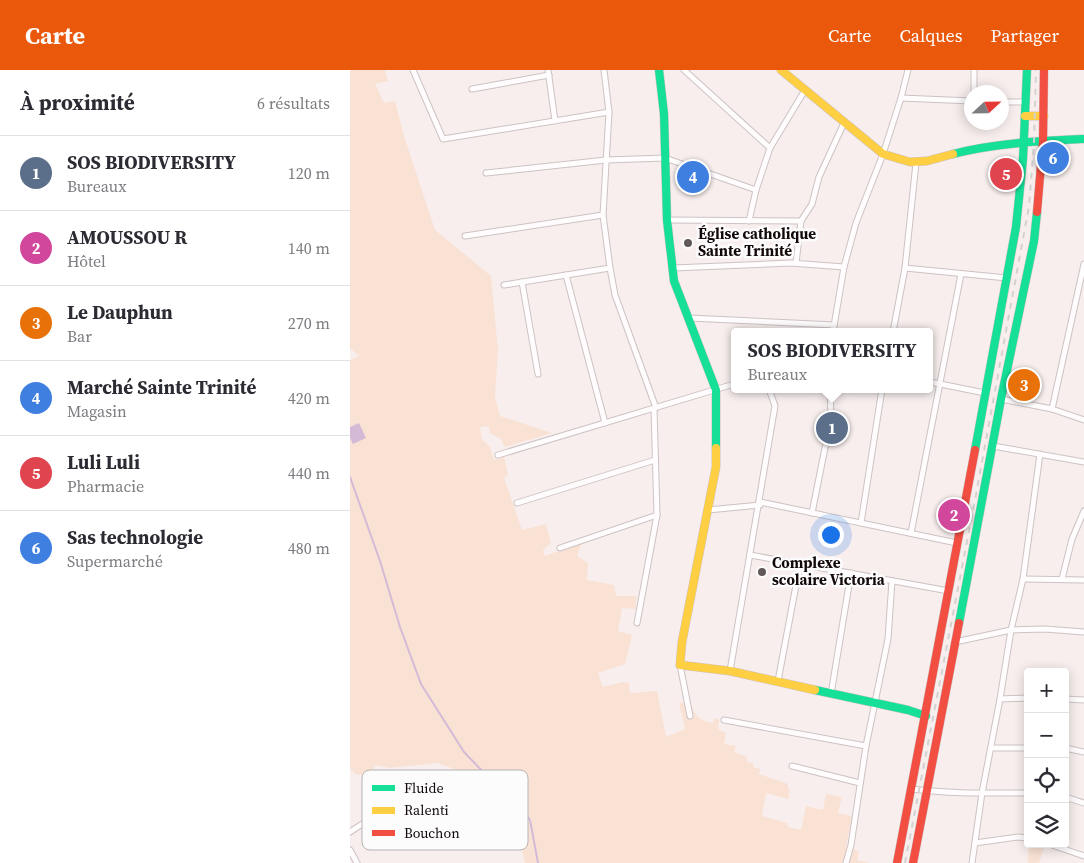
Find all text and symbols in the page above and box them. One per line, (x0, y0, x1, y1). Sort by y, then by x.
text: Carte (25, 19, 85, 52)
text: Carte (828, 23, 871, 48)
text: Calques (899, 23, 963, 48)
text: Partager (991, 23, 1059, 48)
north arrow (964, 85, 1009, 130)
text: À proximité (20, 88, 135, 117)
text: 6 résultats (257, 92, 330, 114)
pin: 6 (1037, 139, 1069, 177)
text: SOS BIODIVERSITY (67, 149, 236, 175)
pin: 5 (990, 155, 1022, 193)
pin: 4 (677, 158, 709, 196)
text: 1 (32, 162, 40, 184)
text: 120 m (288, 162, 330, 184)
text: Bureaux (67, 175, 127, 197)
place label: Église catholique Sainte Trinité (698, 223, 816, 261)
text: AMOUSSOU R (67, 224, 187, 250)
text: 2 (32, 237, 40, 259)
text: 140 m (288, 237, 330, 259)
marker: Église catholique Sainte Trinité (682, 237, 694, 249)
text: Hôtel (67, 250, 106, 272)
text: Le Dauphun (67, 299, 173, 325)
text: 3 (32, 312, 40, 334)
text: 270 m (288, 312, 330, 334)
text: Bar (67, 325, 92, 347)
popup (731, 328, 933, 393)
text: SOS BIODIVERSITY (748, 337, 916, 363)
text: Bureaux (748, 363, 807, 385)
pin: 3 (1008, 366, 1040, 404)
text: Marché Sainte Trinité (67, 374, 256, 400)
text: 4 (32, 387, 40, 409)
text: 420 m (288, 387, 330, 409)
text: Magasin (67, 400, 127, 422)
pin: 1 (816, 409, 848, 447)
text: Luli Luli (67, 449, 140, 475)
text: 5 (32, 462, 40, 484)
text: 440 m (288, 462, 330, 484)
text: Pharmacie (67, 475, 144, 497)
pin: 2 (938, 496, 970, 534)
your location (818, 522, 844, 548)
text: Sas technologie (67, 524, 203, 550)
text: 6 (32, 537, 40, 559)
text: 480 m (288, 537, 330, 559)
text: Supermarché (67, 550, 163, 572)
place label: Complexe scolaire Victoria (772, 552, 886, 590)
marker: Complexe scolaire Victoria (756, 566, 768, 578)
map controls (1024, 668, 1069, 848)
button: + (1024, 668, 1069, 713)
button: − (1024, 713, 1069, 758)
button: locate (1024, 758, 1069, 803)
legend (362, 770, 528, 850)
text: Fluide (404, 778, 444, 798)
text: Ralenti (404, 800, 449, 820)
button: layers (1024, 803, 1069, 848)
text: Bouchon (404, 823, 460, 843)

